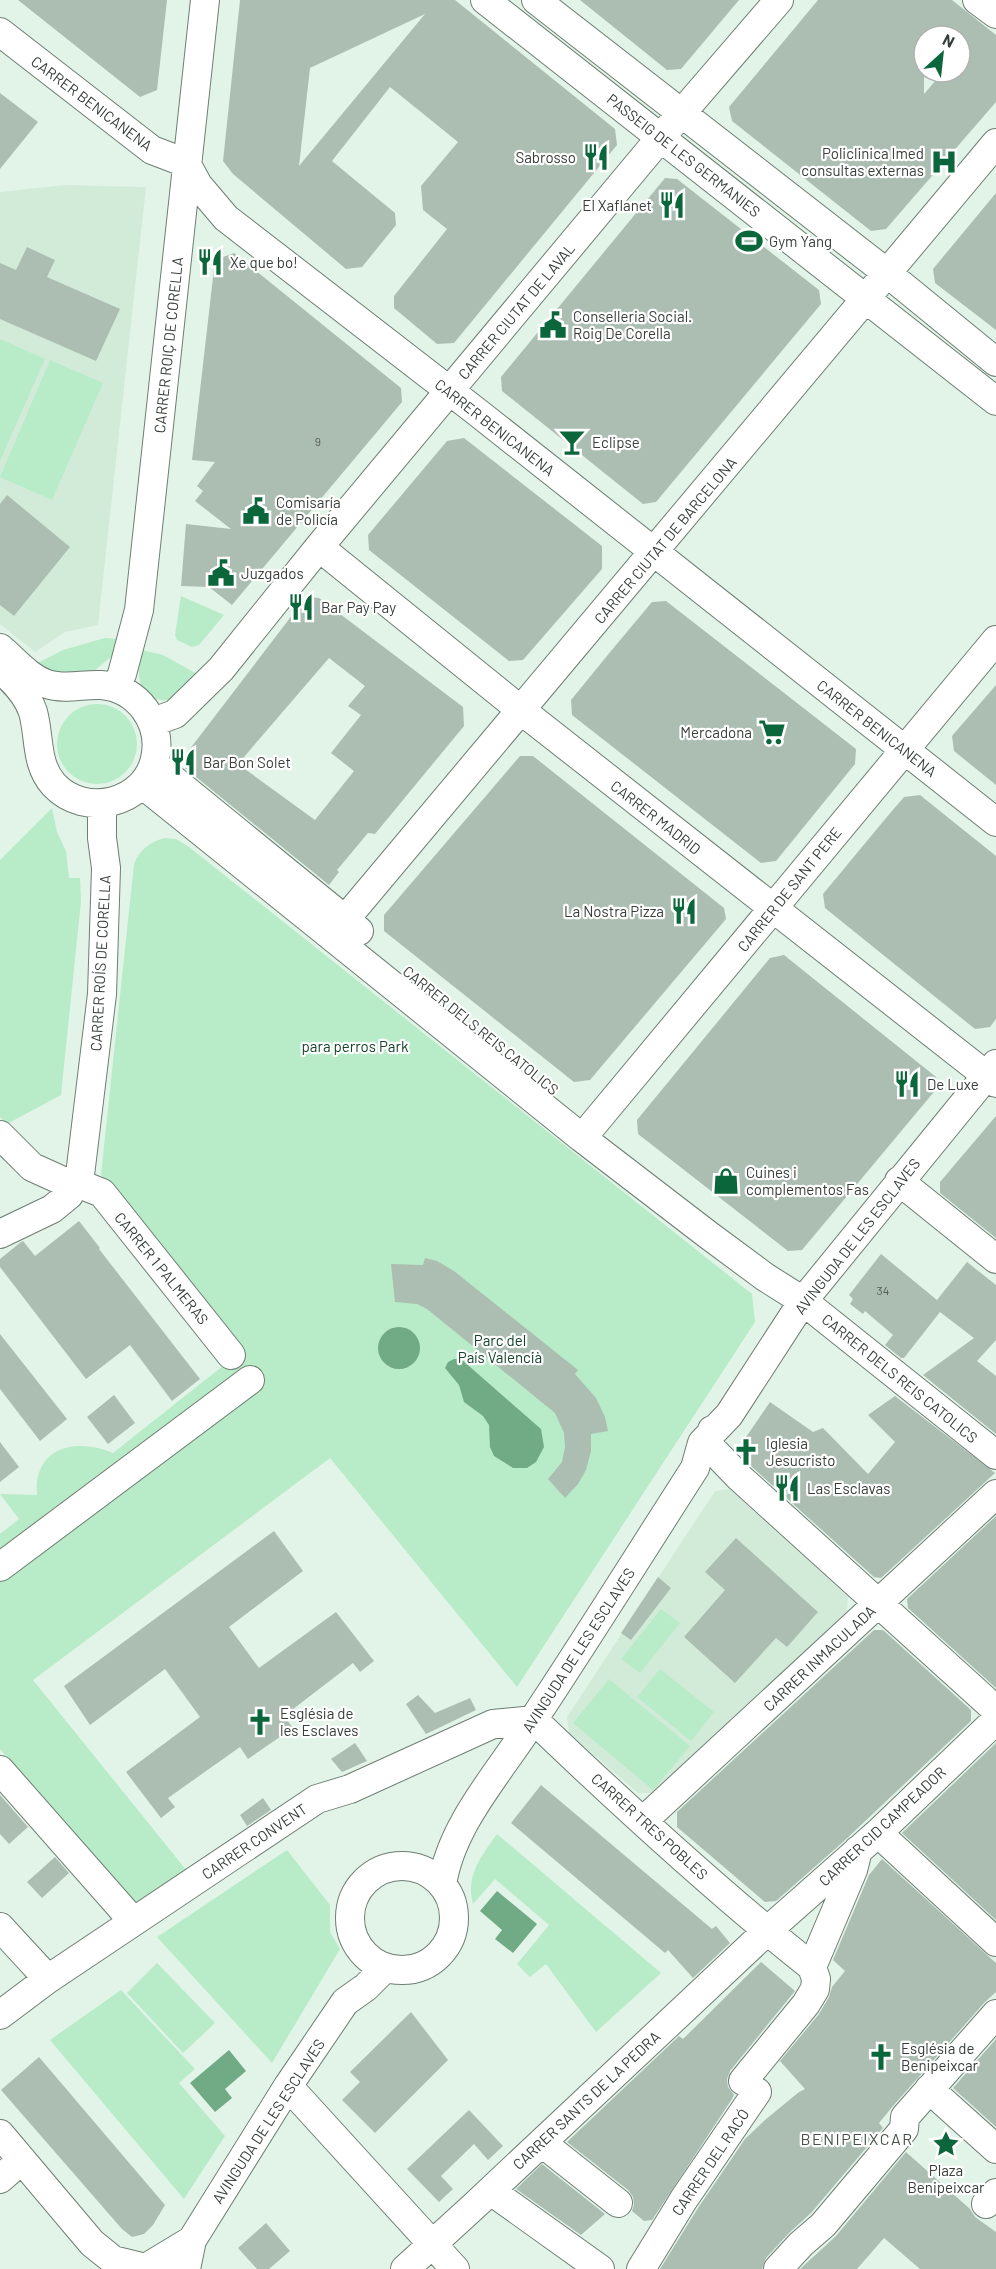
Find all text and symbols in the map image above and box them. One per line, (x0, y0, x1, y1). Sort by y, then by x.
north arrow (912, 24, 972, 84)
text: N (940, 29, 958, 51)
street label: CARRER BENICANENA (28, 52, 156, 154)
street label: PASSEIG DE LES GERMANIES (604, 90, 764, 220)
restaurant icon: Sabrosso (581, 142, 611, 172)
place label: Policlinica Imed consultas externas (801, 144, 924, 179)
hospital icon: Policlinica Imed consultas externas (929, 147, 959, 177)
place label: Sabrosso (515, 148, 576, 166)
restaurant icon: El Xaflanet (657, 190, 687, 220)
place label: El Xaflanet (582, 196, 652, 214)
sports icon: Gym Yang (734, 226, 764, 256)
place label: Gym Yang (769, 232, 832, 250)
street label: CARRER CIUTAT DE LAVAL (454, 239, 578, 383)
restaurant icon: Xe que bo! (195, 247, 225, 277)
place label: Xe que bo! (230, 253, 298, 271)
street label: CARRER ROIÇ DE CORELLA (150, 256, 186, 434)
place label: Conselleria Social. Roig De Corella (573, 307, 692, 342)
public building icon: Conselleria Social. Roig De Corella (538, 310, 568, 340)
street label: CARRER BENICANENA (432, 375, 558, 479)
bar icon: Eclipse (557, 427, 587, 457)
place label: Eclipse (592, 433, 640, 451)
house number: 9 (315, 434, 321, 448)
street label: CARRER CIUTAT DE BARCELONA (590, 453, 740, 627)
place label: Comisaría de Policía (276, 493, 341, 528)
public building icon: Comisaría de Policía (241, 496, 271, 526)
public building icon: Juzgados (206, 558, 236, 588)
place label: Juzgados (241, 564, 304, 582)
restaurant icon: Bar Pay Pay (286, 592, 316, 622)
place label: Bar Pay Pay (321, 598, 396, 616)
street label: CARRER BENICANENA (814, 676, 940, 780)
supermarket icon: Mercadona (757, 717, 787, 747)
place label: Mercadona (680, 723, 752, 741)
restaurant icon: Bar Bon Solet (168, 747, 198, 777)
place label: Bar Bon Solet (203, 753, 291, 771)
street label: CARRER MADRID (607, 776, 705, 858)
street label: CARRER DE SANT PERE (733, 823, 845, 955)
street label: CARRER ROÍS DE CORELLA (86, 874, 114, 1052)
restaurant icon: La Nostra Pizza (669, 896, 699, 926)
place label: La Nostra Pizza (564, 902, 664, 920)
street label: CARRER DELS REIS CATOLICS (400, 962, 562, 1098)
park label: para perros Park (302, 1037, 409, 1055)
restaurant icon: De Luxe (892, 1069, 922, 1099)
place label: De Luxe (927, 1075, 979, 1093)
street label: AVINGUDA DE LES ESCLAVES (791, 1154, 923, 1318)
place label: Cuines i complementos Fas (746, 1163, 869, 1198)
shop icon: Cuines i complementos Fas (711, 1166, 741, 1196)
street label: CARRER 1 PALMERAS (111, 1208, 213, 1328)
house number: 34 (877, 1283, 889, 1297)
street label: CARRER DELS REIS CATOLICS (819, 1310, 981, 1446)
park label: Parc del País Valencià (458, 1331, 542, 1366)
place label: Iglesia Jesucristo (766, 1434, 835, 1469)
church icon: Iglesia Jesucristo (731, 1437, 761, 1467)
restaurant icon: Las Esclavas (772, 1473, 802, 1503)
place label: Las Esclavas (807, 1479, 890, 1497)
street label: AVINGUDA DE LES ESCLAVES (518, 1564, 638, 1736)
street label: CARRER INMACULADA (759, 1601, 879, 1715)
place label: Església de les Esclaves (280, 1704, 359, 1739)
church icon: Església de les Esclaves (245, 1707, 275, 1737)
street label: CARRER CID CAMPEADOR (815, 1763, 949, 1889)
street label: CARRER TRES POBLES (588, 1769, 712, 1883)
street label: CARRER CONVENT (198, 1799, 310, 1883)
street label: CARRER SANTS DE LA PEDRA (509, 2027, 663, 2173)
street label: AVINGUDA DE LES ESCLAVES (208, 2035, 328, 2207)
place label: Església de Benipeixcar (901, 2039, 979, 2074)
church icon: Església de Benipeixcar (866, 2042, 896, 2072)
street label: CARRER DEL RACÓ (668, 2105, 752, 2219)
district label: BENIPEIXCAR (801, 2129, 913, 2148)
place icon: Plaza Benipeixcar (931, 2129, 961, 2159)
place label: Plaza Benipeixcar (907, 2161, 985, 2196)

